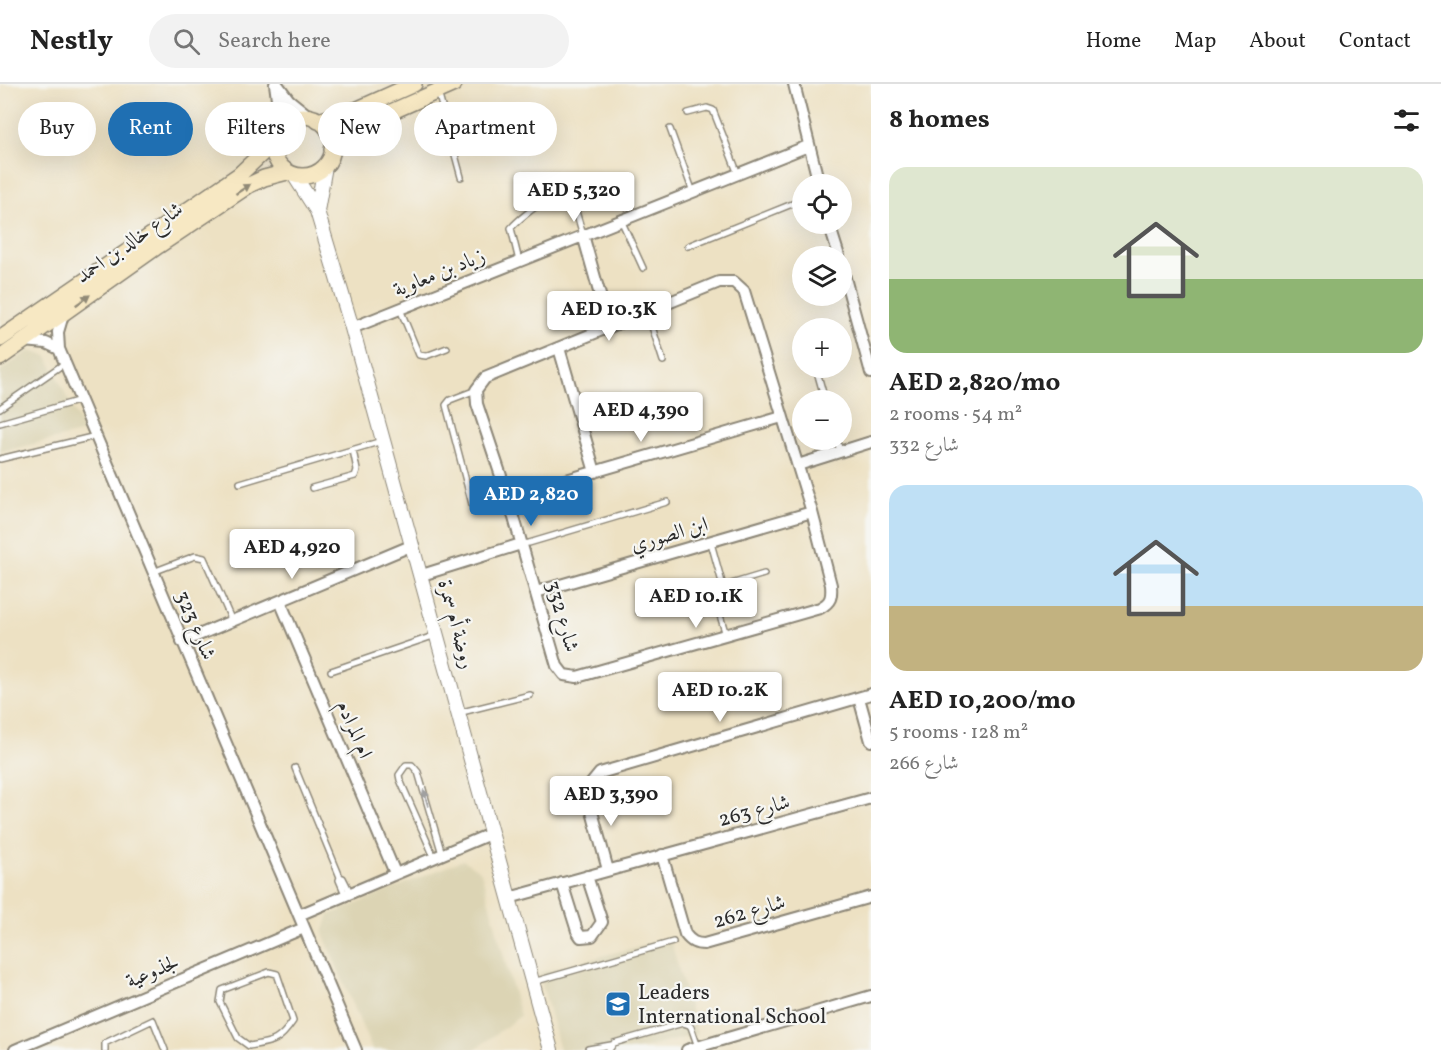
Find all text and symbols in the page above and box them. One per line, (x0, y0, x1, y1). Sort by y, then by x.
search box (149, 14, 569, 68)
text: Nestly (30, 22, 113, 61)
icon: search (170, 25, 203, 58)
text: Search here (218, 26, 331, 57)
text: Home (1086, 27, 1141, 56)
text: Map (1174, 27, 1216, 56)
text: About (1249, 27, 1306, 56)
text: Contact (1339, 27, 1411, 56)
chip: Buy (18, 102, 96, 156)
chip: Rent (108, 102, 193, 156)
chip: Filters (205, 102, 306, 156)
chip: New (318, 102, 402, 156)
chip: Apartment (414, 102, 557, 156)
text: 8 homes (889, 102, 990, 138)
icon: filters (1390, 104, 1423, 137)
pin: AED 5,320 (505, 172, 643, 223)
map controls (792, 174, 852, 450)
button: locate (792, 174, 852, 234)
text: AED 5,320 (527, 177, 621, 205)
one-way arrow (235, 184, 251, 195)
street label: شارع خالد بن احمد (70, 195, 191, 293)
icon: home (1102, 206, 1210, 314)
street label: زياد بن معاوية (389, 242, 490, 305)
button: layers (792, 246, 852, 306)
pin: AED 10.3K (540, 291, 678, 342)
one-way arrow (74, 294, 90, 306)
text: AED 10.3K (561, 296, 657, 324)
button: + (792, 318, 852, 378)
text: AED 2,820/mo (889, 365, 1060, 401)
button: − (792, 390, 852, 450)
pin: AED 4,390 (572, 392, 710, 443)
text: AED 4,390 (593, 397, 689, 425)
text: 2 rooms · 54 m² (889, 401, 1022, 429)
text: شارع 332 (889, 432, 959, 460)
pin: AED 2,820 (462, 476, 600, 527)
text: AED 2,820 (484, 481, 578, 509)
street label: ابن الصوري (627, 511, 712, 560)
icon: home (1102, 524, 1210, 632)
pin: AED 4,920 (223, 529, 361, 580)
text: AED 4,920 (244, 534, 341, 562)
street label: روضة أم سمرة (428, 576, 483, 673)
street label: شارع 332 (536, 577, 586, 656)
pin: AED 10.1K (627, 578, 765, 629)
text: AED 10.1K (649, 583, 743, 611)
street label: شارع 323 (165, 586, 222, 666)
pin: AED 10.2K (651, 672, 789, 723)
text: AED 10.2K (672, 677, 768, 705)
text: AED 10,200/mo (889, 683, 1076, 719)
street label: ام المرادم (327, 696, 379, 764)
text: 5 rooms · 128 m² (889, 719, 1028, 747)
text: شارع 266 (889, 750, 959, 778)
pin: AED 3,390 (542, 776, 680, 827)
text: AED 3,390 (564, 781, 658, 809)
street label: شارع 263 (715, 788, 794, 837)
one-way arrow (421, 789, 430, 807)
street label: شارع 262 (710, 888, 789, 938)
street label: لجذوعية (122, 948, 183, 996)
place label: Leaders International School (638, 979, 826, 1032)
school or university icon: Leaders International School (603, 989, 633, 1019)

